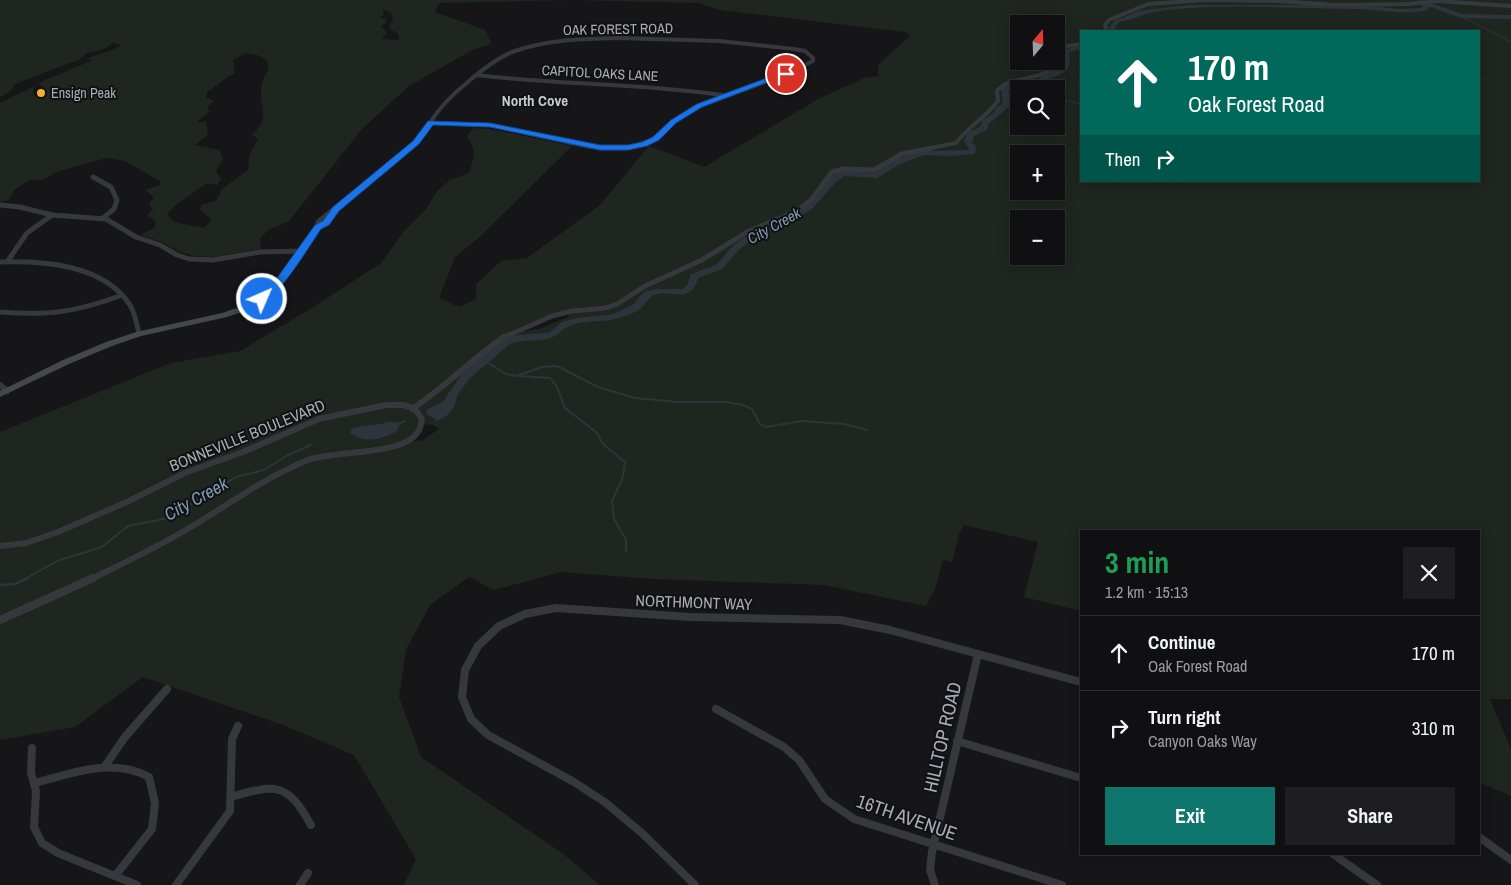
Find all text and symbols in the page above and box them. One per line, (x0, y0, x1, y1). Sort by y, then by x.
north arrow (1010, 15, 1065, 70)
map controls (1010, 15, 1065, 265)
street label: OAK FOREST ROAD (563, 19, 673, 39)
text: 170 m (1188, 44, 1269, 91)
icon: ahead (1105, 50, 1170, 115)
pin (765, 53, 807, 95)
icon: arrive (772, 60, 800, 88)
street label: CAPITOL OAKS LANE (541, 61, 659, 85)
button: search (1010, 80, 1065, 135)
place label: Ensign Peak (51, 84, 116, 102)
marker: Ensign Peak (35, 87, 47, 99)
text: Oak Forest Road (1188, 89, 1325, 119)
district label: North Cove (502, 90, 568, 111)
button: + (1010, 145, 1065, 200)
icon: right (1151, 145, 1179, 173)
text: Then (1105, 146, 1141, 172)
water label: City Creek (743, 202, 805, 249)
button: − (1010, 210, 1065, 265)
position arrow (235, 272, 287, 324)
street label: BONNEVILLE BOULEVARD (166, 394, 328, 476)
water label: City Creek (159, 470, 233, 526)
text: 3 min (1105, 542, 1169, 582)
button: close (1403, 547, 1455, 599)
text: 1.2 km · 15:13 (1105, 581, 1188, 603)
street label: NORTHMONT WAY (635, 589, 753, 615)
text: Continue (1148, 629, 1216, 655)
icon: ahead (1105, 639, 1133, 667)
text: 170 m (1412, 640, 1455, 666)
text: Oak Forest Road (1148, 655, 1247, 677)
street label: HILLTOP ROAD (917, 679, 967, 795)
text: Turn right (1148, 704, 1220, 730)
icon: right (1105, 714, 1133, 742)
text: 310 m (1412, 715, 1455, 741)
text: Canyon Oaks Way (1148, 730, 1257, 752)
button: Exit (1105, 787, 1275, 845)
button: Share (1285, 787, 1455, 845)
street label: 16TH AVENUE (853, 788, 961, 846)

